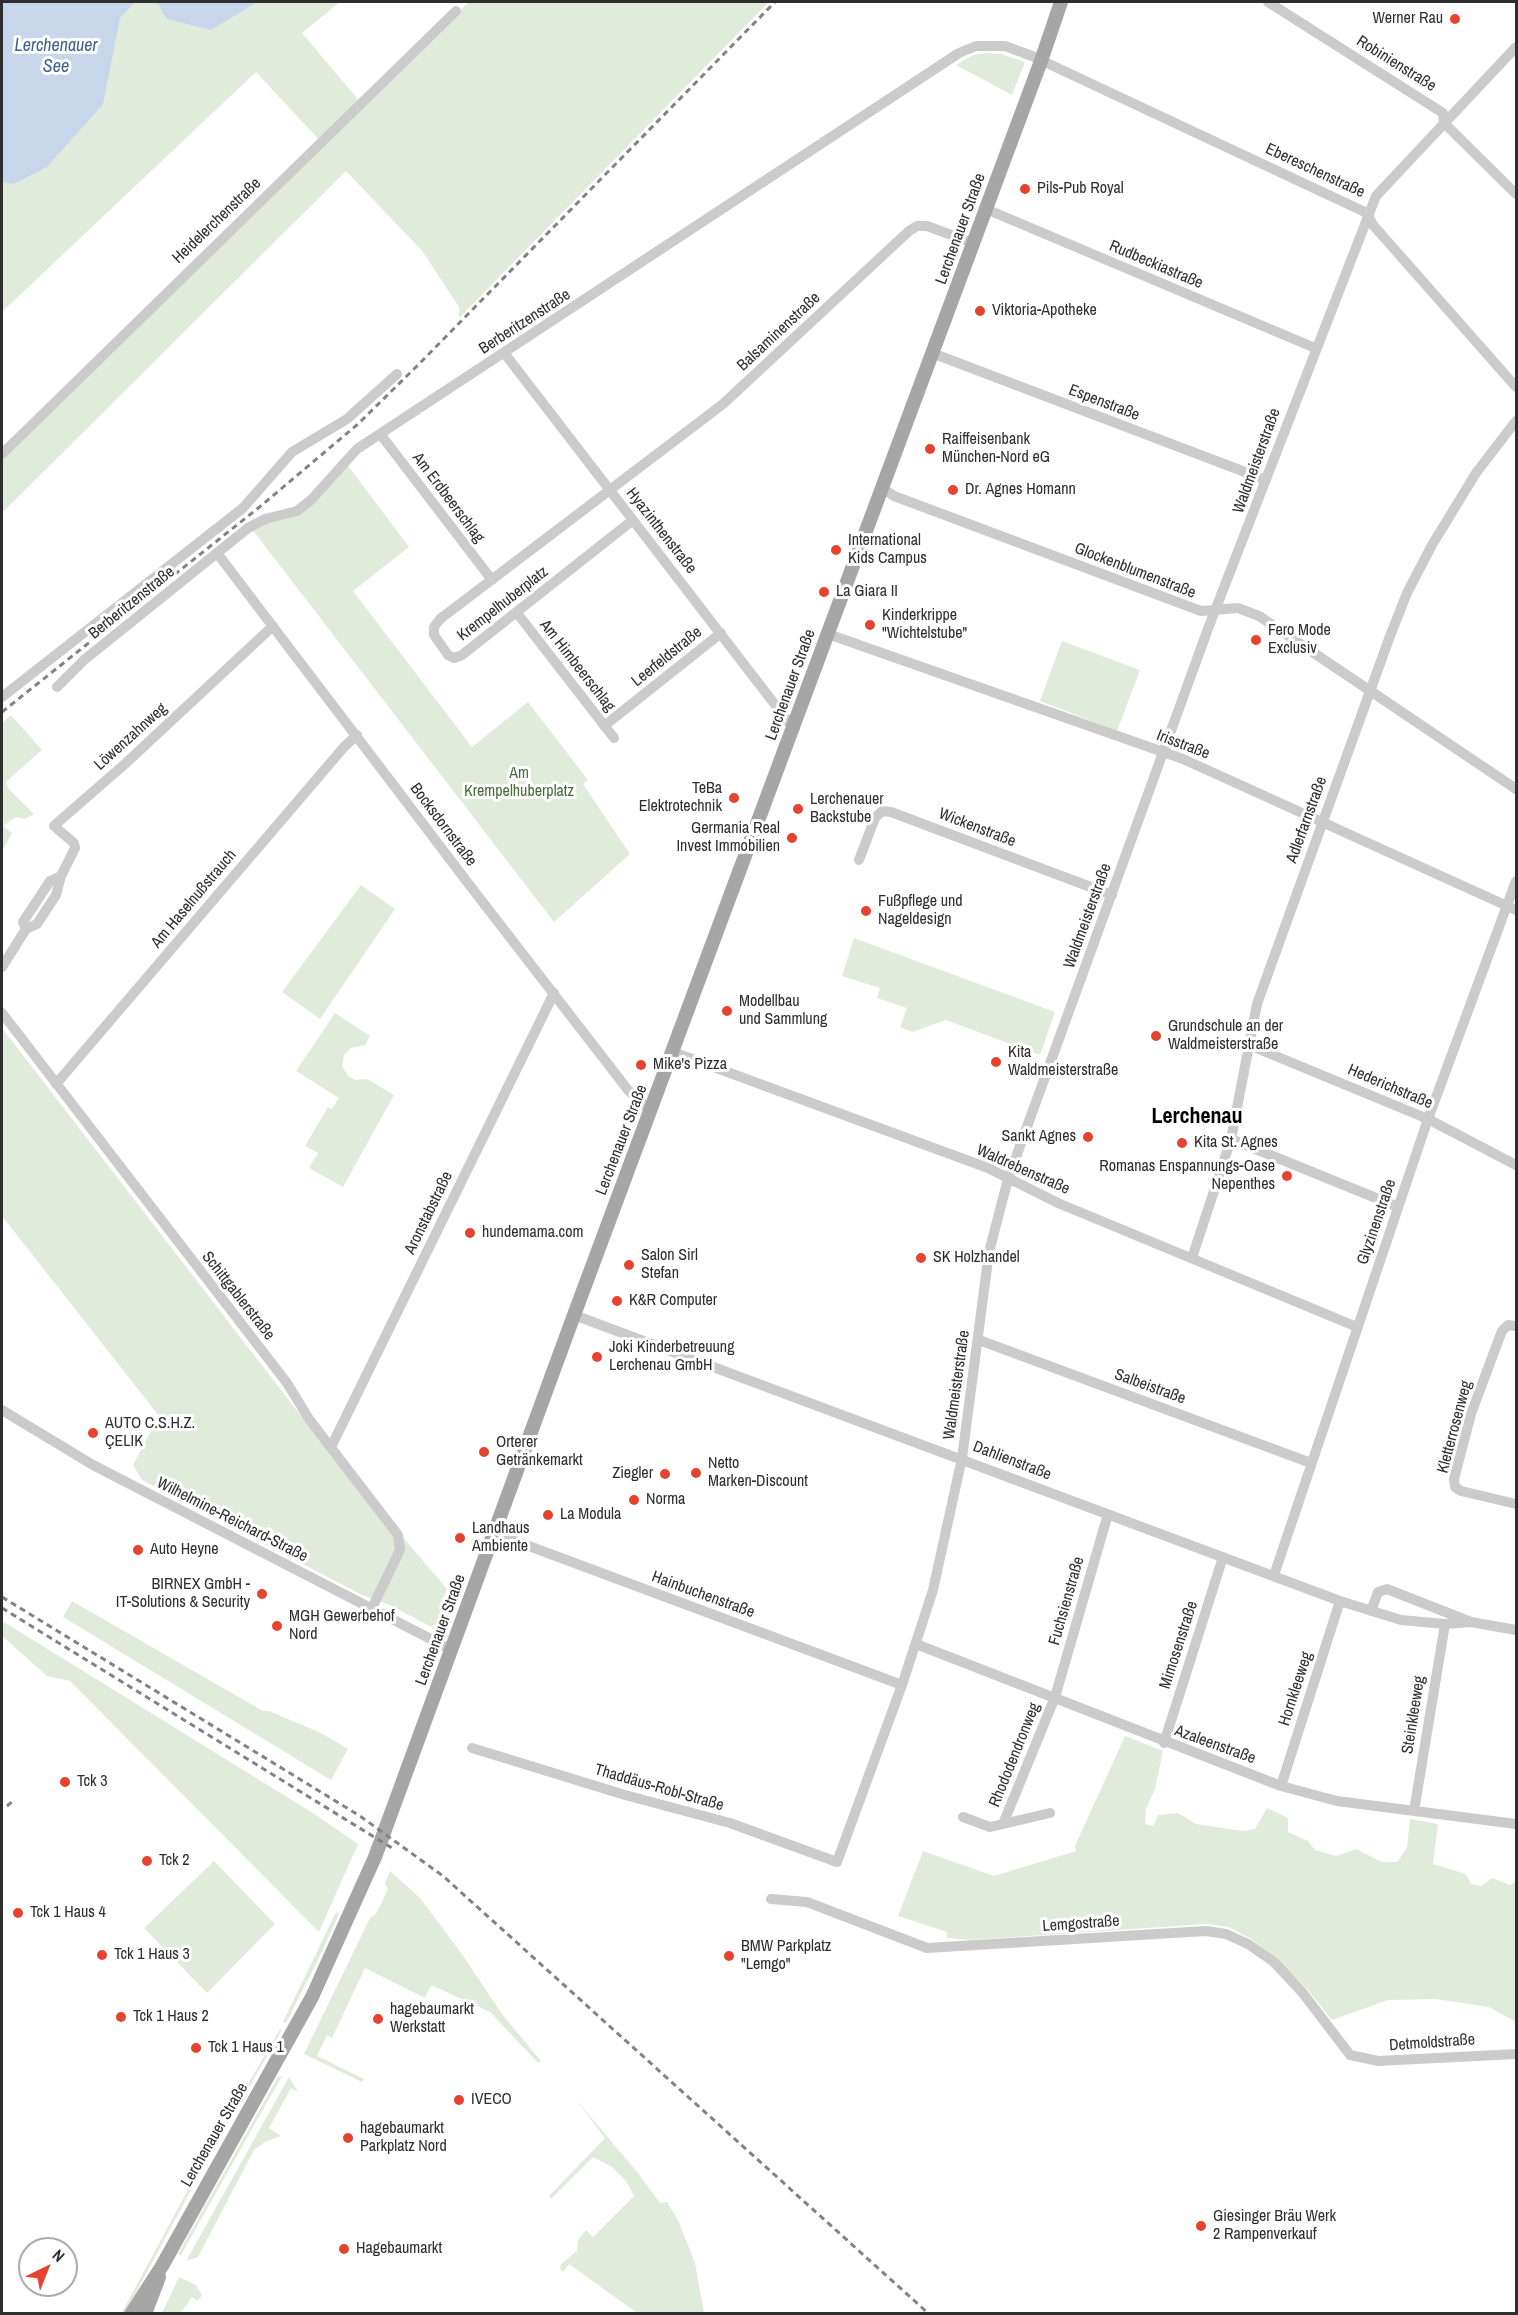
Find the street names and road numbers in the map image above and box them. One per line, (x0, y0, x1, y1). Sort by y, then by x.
street label: Robinienstraße (1353, 32, 1439, 96)
street label: Ebereschenstraße (1262, 140, 1368, 202)
street label: Lerchenauer Straße (932, 171, 990, 287)
street label: Heidelerchenstraße (169, 174, 265, 268)
street label: Rudbeckiastraße (1106, 237, 1206, 293)
street label: Berberitzenstraße (476, 285, 574, 359)
street label: Balsaminenstraße (734, 289, 824, 375)
street label: Espenstraße (1066, 381, 1142, 425)
street label: Waldmeisterstraße (1229, 406, 1285, 516)
street label: Am Erdbeerschlag (408, 449, 488, 547)
street label: Hyazinthenstraße (622, 484, 700, 578)
street label: Glockenblumenstraße (1072, 539, 1198, 603)
street label: Berberitzenstraße (85, 562, 179, 644)
street label: Krempelhuberplatz (454, 563, 552, 645)
street label: Am Himbeerschlag (535, 616, 619, 716)
street label: Leerfeldstraße (628, 623, 706, 691)
street label: Lerchenauer Straße (762, 627, 820, 743)
street label: Löwenzahnweg (91, 699, 171, 775)
street label: Irisstraße (1154, 726, 1212, 764)
street label: Adlerfarnstraße (1283, 774, 1331, 866)
street label: Bocksdornstraße (405, 780, 481, 870)
street label: Wickenstraße (936, 805, 1018, 851)
street label: Am Haselnußstrauch (147, 846, 241, 952)
street label: Waldmeisterstraße (1060, 861, 1116, 971)
street label: Hederichstraße (1345, 1060, 1435, 1114)
street label: Lerchenauer Straße (592, 1082, 652, 1198)
street label: Waldrebenstraße (973, 1141, 1073, 1199)
street label: Aronstabstraße (401, 1168, 457, 1258)
street label: Glyzinenstraße (1353, 1177, 1401, 1267)
street label: Schittgablerstraße (197, 1248, 279, 1344)
street label: Waldmeisterstraße (940, 1329, 974, 1441)
street label: Salbeistraße (1112, 1365, 1188, 1409)
street label: Kletterrosenweg (1433, 1379, 1477, 1475)
street label: Dahlienstraße (970, 1437, 1054, 1485)
street label: Wilhelmine-Reichard-Straße (153, 1474, 311, 1566)
street label: Fuchsienstraße (1045, 1555, 1089, 1647)
street label: Hainbuchenstraße (649, 1568, 757, 1622)
street label: Lerchenauer Straße (412, 1572, 470, 1688)
street label: Mimosenstraße (1156, 1599, 1202, 1691)
street label: Hornkleeweg (1275, 1650, 1317, 1728)
street label: Steinkleeweg (1398, 1675, 1430, 1755)
street label: Rhododendronweg (985, 1700, 1045, 1810)
street label: Azaleenstraße (1172, 1722, 1258, 1768)
street label: Thaddäus-Robl-Straße (592, 1760, 726, 1816)
street label: Lemgostraße (1042, 1912, 1120, 1936)
street label: Detmoldstraße (1388, 2030, 1476, 2056)
street label: Lerchenauer Straße (178, 2080, 252, 2190)

